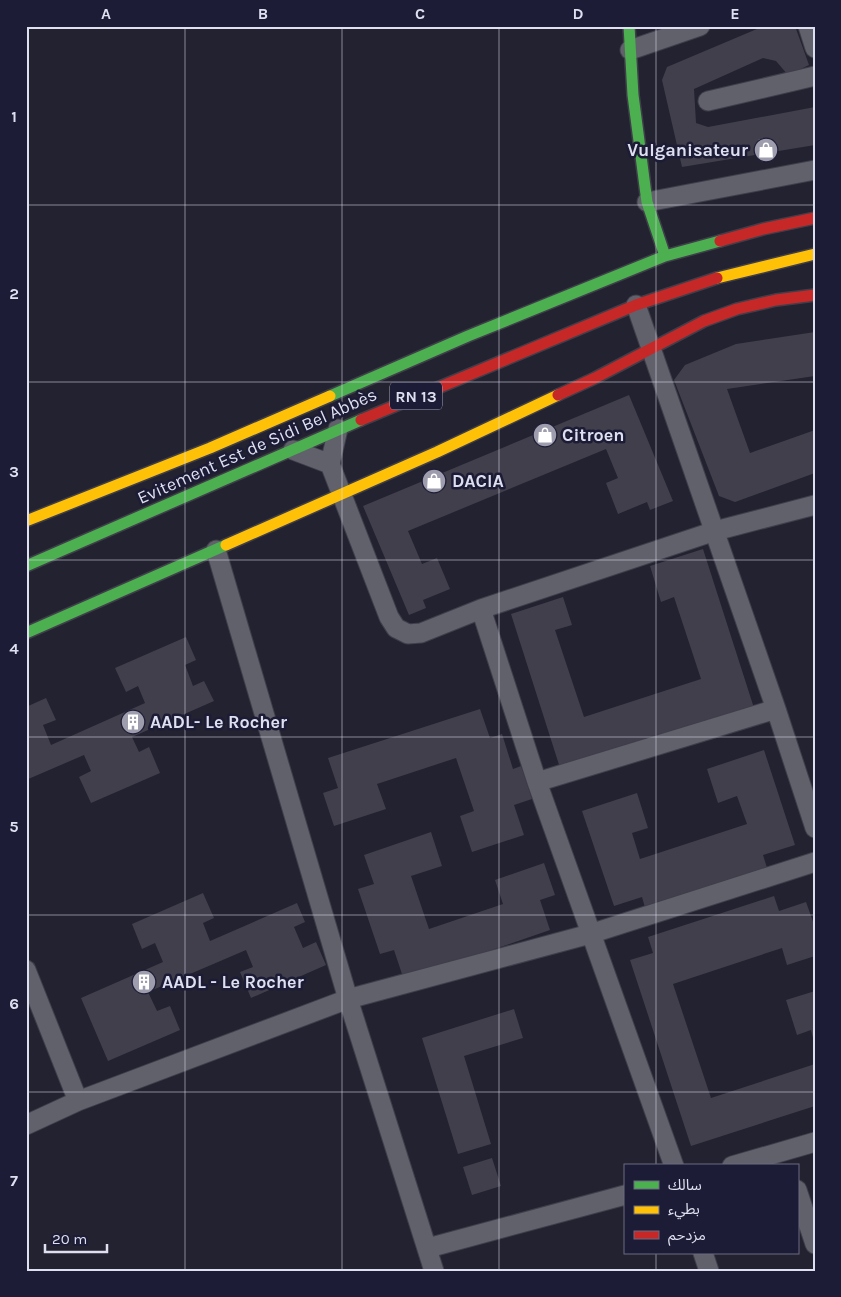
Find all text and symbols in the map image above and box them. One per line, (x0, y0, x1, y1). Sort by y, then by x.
text: A (101, 4, 111, 23)
text: B (258, 4, 268, 23)
text: C (415, 4, 425, 23)
text: D (573, 4, 584, 23)
text: E (730, 4, 740, 23)
text: 1 (11, 107, 17, 126)
shop icon: Vulganisateur (753, 137, 779, 163)
place label: Vulganisateur (627, 139, 748, 161)
text: 2 (9, 284, 19, 303)
road number: RN 13 (390, 382, 442, 410)
street label: Evitement Est de Sidi Bel Abbès (134, 383, 380, 509)
shop icon: Citroen (532, 422, 558, 448)
place label: Citroen (562, 424, 624, 446)
text: 3 (9, 462, 19, 481)
shop icon: DACIA (421, 468, 447, 494)
place label: DACIA (452, 470, 504, 492)
text: 4 (9, 639, 19, 658)
building icon: AADL- Le Rocher (120, 709, 146, 735)
place label: AADL- Le Rocher (150, 711, 287, 733)
text: 5 (9, 817, 19, 836)
building icon: AADL - Le Rocher (131, 969, 157, 995)
place label: AADL - Le Rocher (162, 971, 304, 993)
text: 6 (9, 994, 19, 1013)
legend (624, 1164, 798, 1254)
text: 7 (10, 1171, 18, 1190)
text: سالك (668, 1176, 702, 1194)
text: بطيء (668, 1200, 700, 1220)
scale bar (45, 1222, 108, 1254)
text: مزدحم (668, 1226, 706, 1246)
text: 20 m (52, 1230, 87, 1248)

